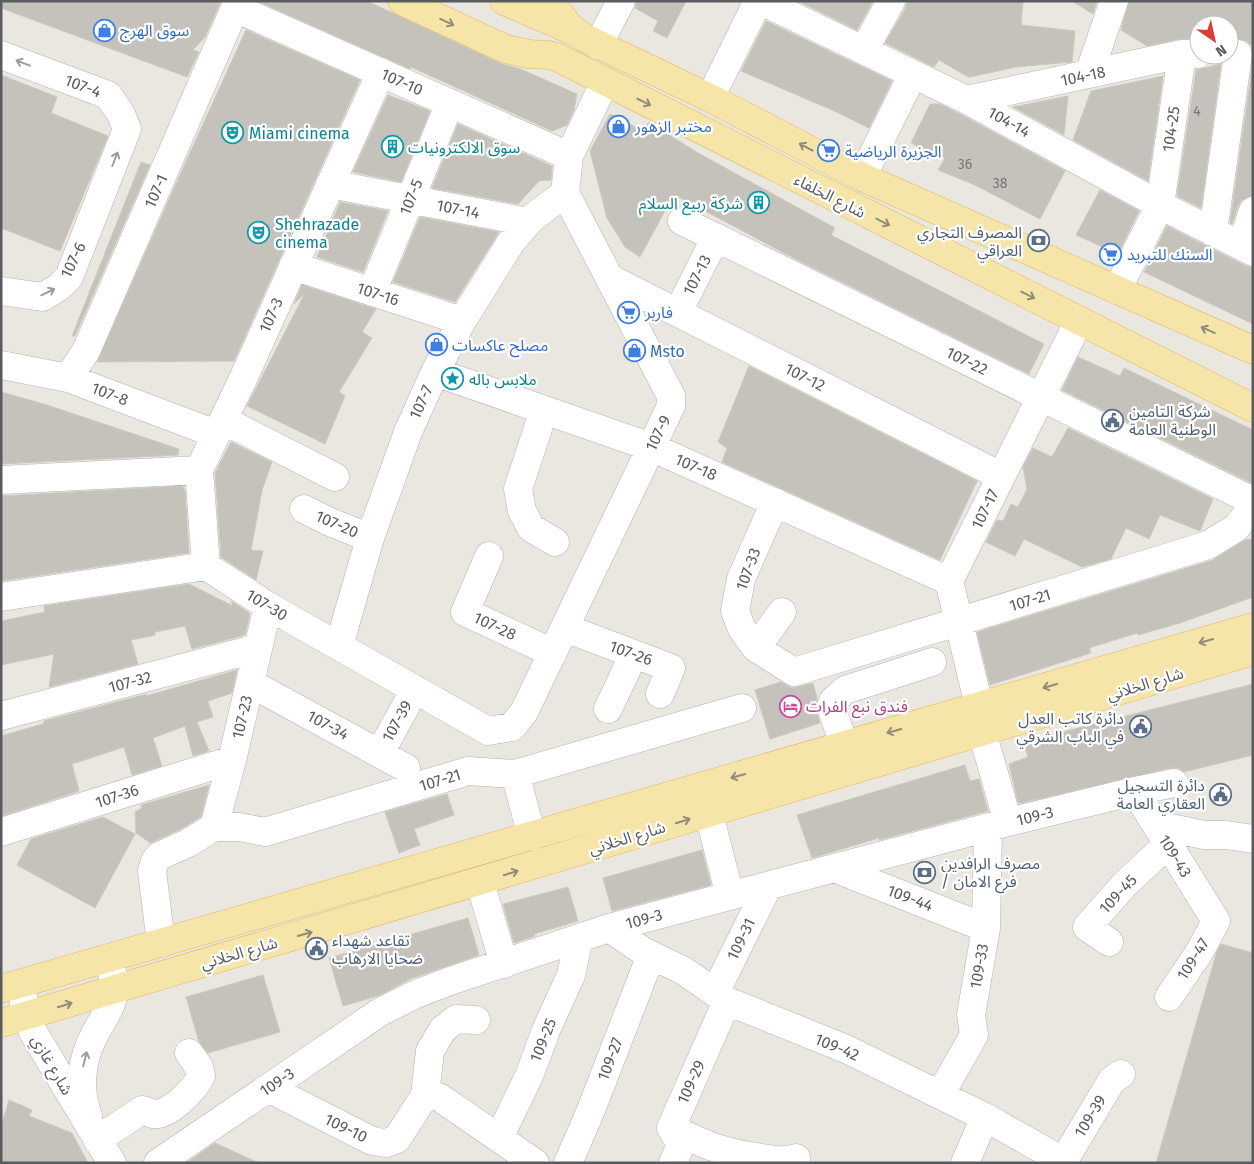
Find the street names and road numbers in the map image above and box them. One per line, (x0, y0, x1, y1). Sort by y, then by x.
street label: 104-18 (1059, 62, 1107, 90)
street label: 107-10 (378, 64, 426, 100)
street label: 107-4 (62, 70, 104, 102)
street label: 104-14 (985, 103, 1034, 141)
street label: 104-25 (1158, 105, 1184, 153)
street label: شارع الخلفاء (790, 170, 869, 225)
street label: 107-1 (140, 171, 172, 211)
street label: 107-5 (395, 176, 427, 218)
street label: 107-14 (435, 196, 482, 223)
street label: 107-6 (56, 239, 90, 281)
street label: 107-13 (679, 252, 715, 298)
street label: 107-16 (354, 278, 402, 310)
street label: 107-3 (255, 295, 287, 335)
street label: 107-22 (943, 343, 991, 379)
street label: 107-12 (782, 359, 828, 395)
street label: 107-8 (89, 378, 131, 410)
street label: 107-7 (405, 382, 437, 422)
street label: 107-9 (641, 412, 675, 454)
street label: 107-18 (672, 449, 720, 485)
street label: 107-17 (967, 486, 1003, 532)
street label: 107-20 (313, 506, 361, 542)
street label: 107-33 (732, 545, 764, 593)
street label: 107-30 (243, 585, 291, 625)
street label: 107-21 (1007, 585, 1053, 615)
street label: 107-28 (471, 608, 519, 644)
street label: 107-26 (607, 636, 655, 670)
street label: شارع الخلاني (1104, 663, 1187, 708)
street label: 107-32 (106, 667, 154, 697)
street label: 107-23 (228, 693, 256, 741)
street label: 107-39 (378, 697, 416, 745)
street label: 107-34 (304, 706, 353, 744)
street label: 107-21 (417, 765, 463, 795)
street label: 107-36 (93, 780, 141, 812)
street label: 109-3 (1014, 802, 1056, 830)
street label: شارع الخلاني (586, 817, 669, 862)
street label: 109-43 (1155, 831, 1195, 881)
street label: 109-45 (1095, 870, 1141, 918)
street label: 109-44 (884, 881, 936, 916)
street label: 109-3 (623, 905, 665, 933)
street label: 109-31 (723, 915, 759, 963)
street label: شارع الخلاني (198, 933, 281, 976)
street label: 109-47 (1173, 935, 1213, 983)
street label: 109-33 (966, 942, 992, 990)
street label: 109-25 (526, 1015, 560, 1065)
street label: 109-42 (812, 1029, 862, 1065)
street label: شارع غازي (25, 1032, 77, 1100)
street label: 109-27 (593, 1035, 627, 1083)
street label: 109-29 (673, 1057, 709, 1107)
street label: 109-3 (256, 1064, 298, 1100)
street label: 109-39 (1070, 1091, 1110, 1141)
street label: 109-10 (321, 1110, 371, 1146)

